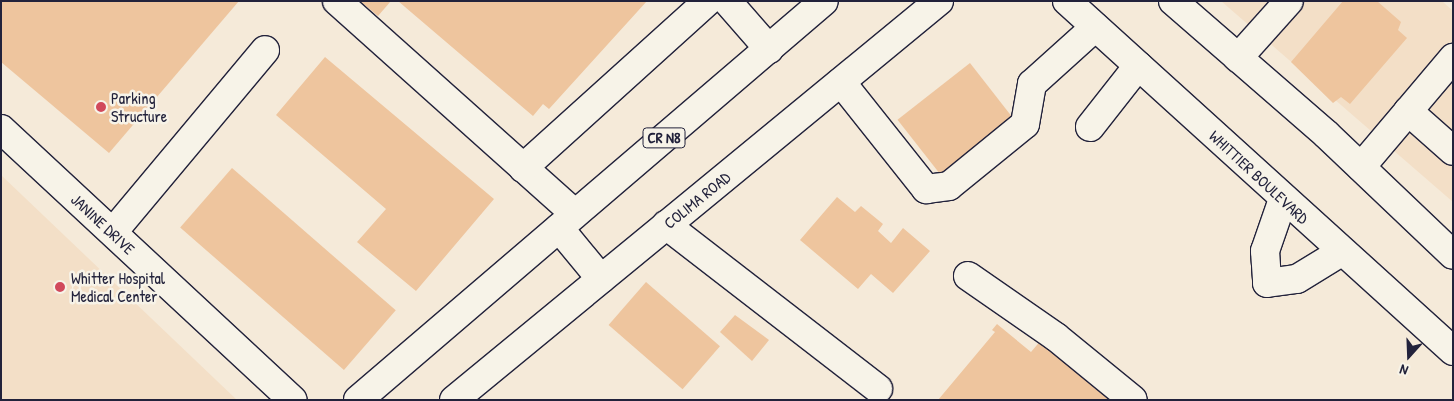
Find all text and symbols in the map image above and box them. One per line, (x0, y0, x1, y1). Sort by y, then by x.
place label: Parking Structure (111, 88, 167, 126)
marker: Parking Structure (95, 101, 107, 113)
road number: CR N8 (642, 126, 686, 150)
street label: WHITTIER BOULEVARD (1206, 126, 1312, 228)
street label: COLIMA ROAD (660, 167, 734, 233)
street label: JANINE DRIVE (67, 190, 139, 258)
place label: Whitter Hospital Medical Center (71, 268, 165, 306)
marker: Whitter Hospital Medical Center (53, 280, 67, 294)
north arrow (1384, 331, 1434, 381)
text: N (1397, 360, 1410, 381)

